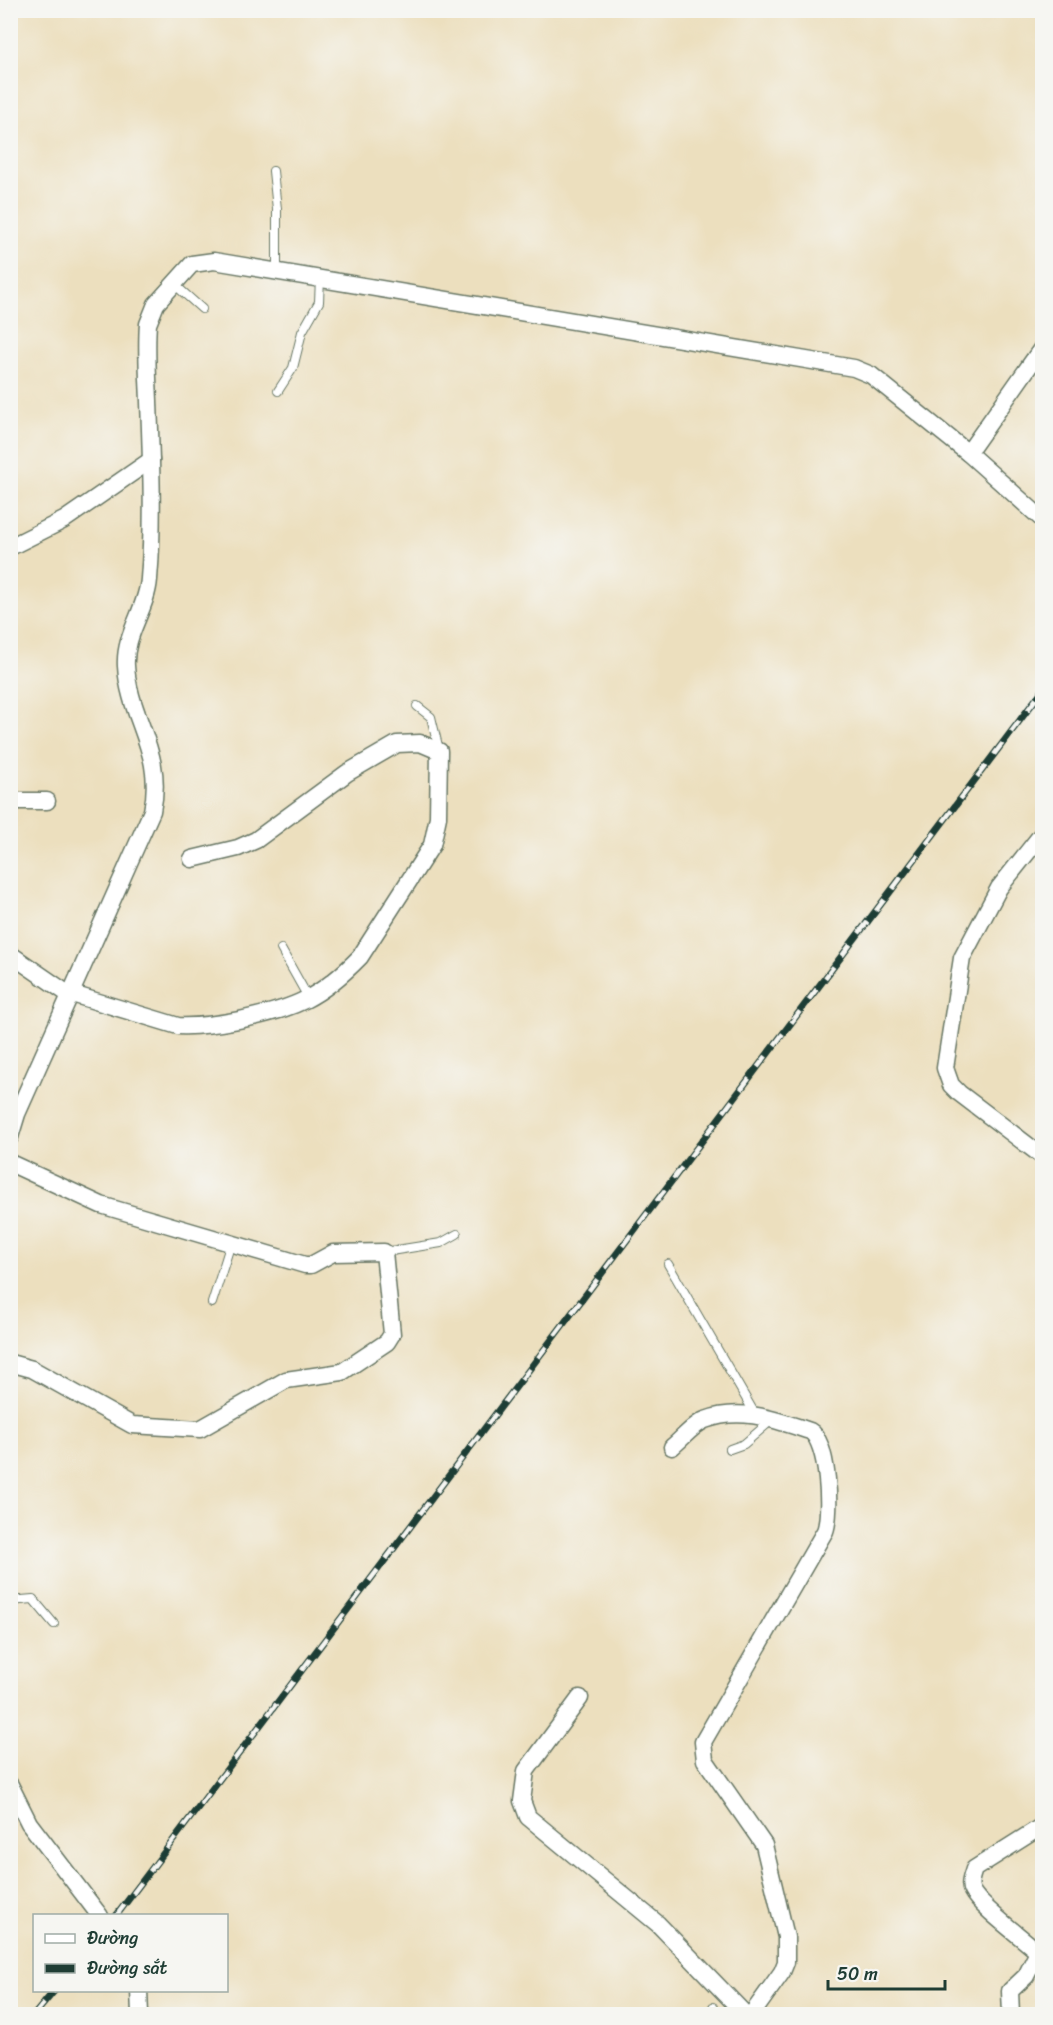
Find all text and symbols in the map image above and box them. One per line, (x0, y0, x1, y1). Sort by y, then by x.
legend (33, 1914, 228, 1992)
text: Đường (87, 1922, 138, 1954)
text: Đường sắt (87, 1952, 167, 1984)
scale bar (828, 1953, 945, 1991)
text: 50 m (837, 1958, 878, 1990)

